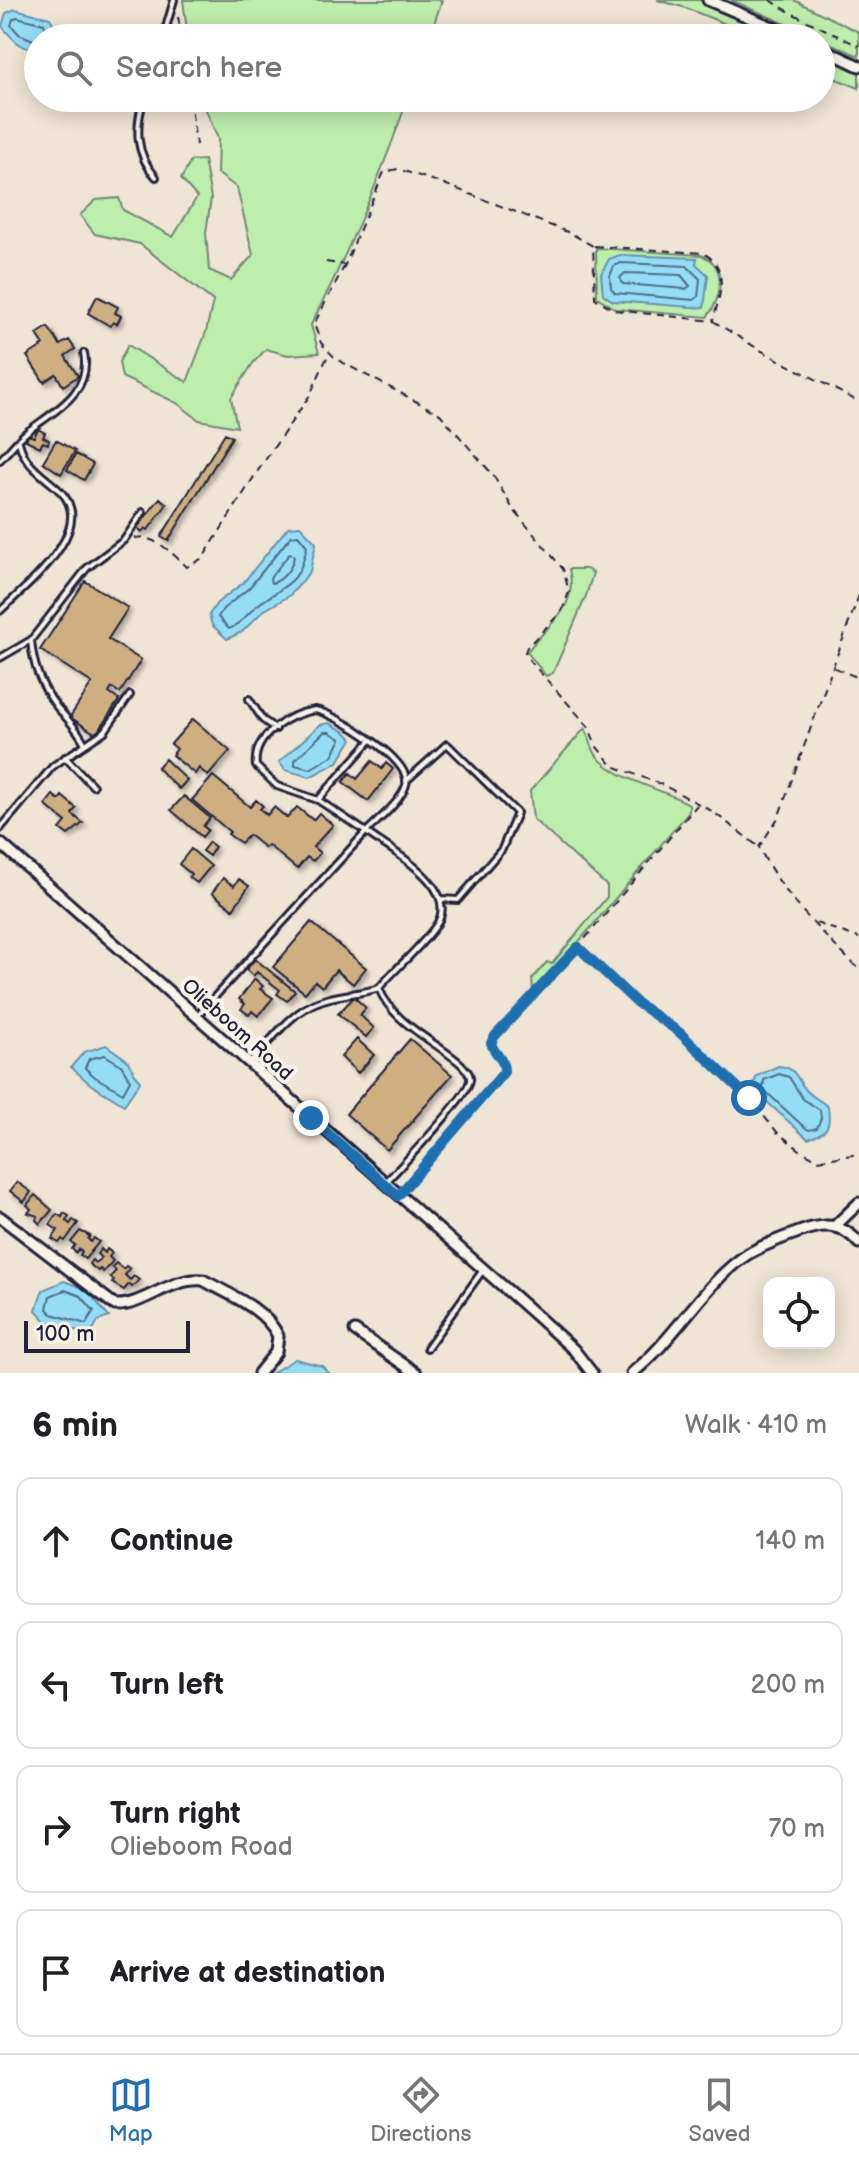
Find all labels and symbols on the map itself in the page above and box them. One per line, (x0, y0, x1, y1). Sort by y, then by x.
street label: Olieboom Road (177, 974, 298, 1086)
route start (731, 1080, 767, 1116)
route end (293, 1100, 329, 1136)
scale bar (24, 1317, 190, 1353)

